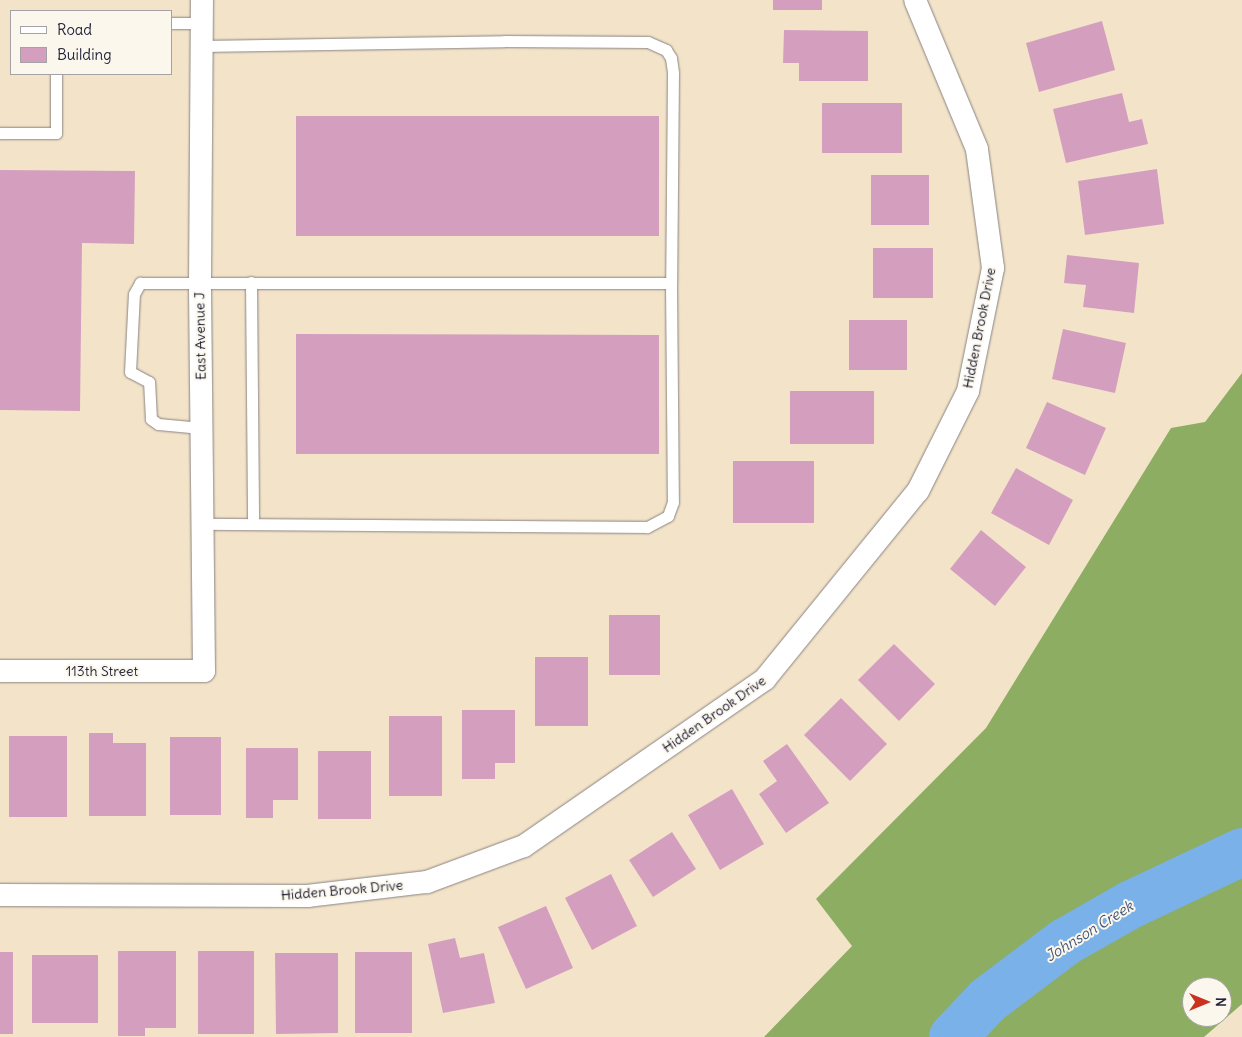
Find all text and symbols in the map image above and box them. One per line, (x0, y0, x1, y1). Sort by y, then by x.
legend (10, 10, 172, 75)
text: Road (57, 20, 92, 39)
text: Building (57, 45, 112, 64)
street label: Hidden Brook Drive (959, 266, 999, 390)
street label: East Avenue J (191, 292, 209, 380)
street label: 113th Street (66, 663, 138, 679)
street label: Hidden Brook Drive (659, 672, 769, 756)
street label: Hidden Brook Drive (280, 876, 404, 904)
water label: Johnson Creek (1042, 897, 1136, 965)
north arrow (1182, 977, 1232, 1027)
text: N (1212, 997, 1230, 1007)

